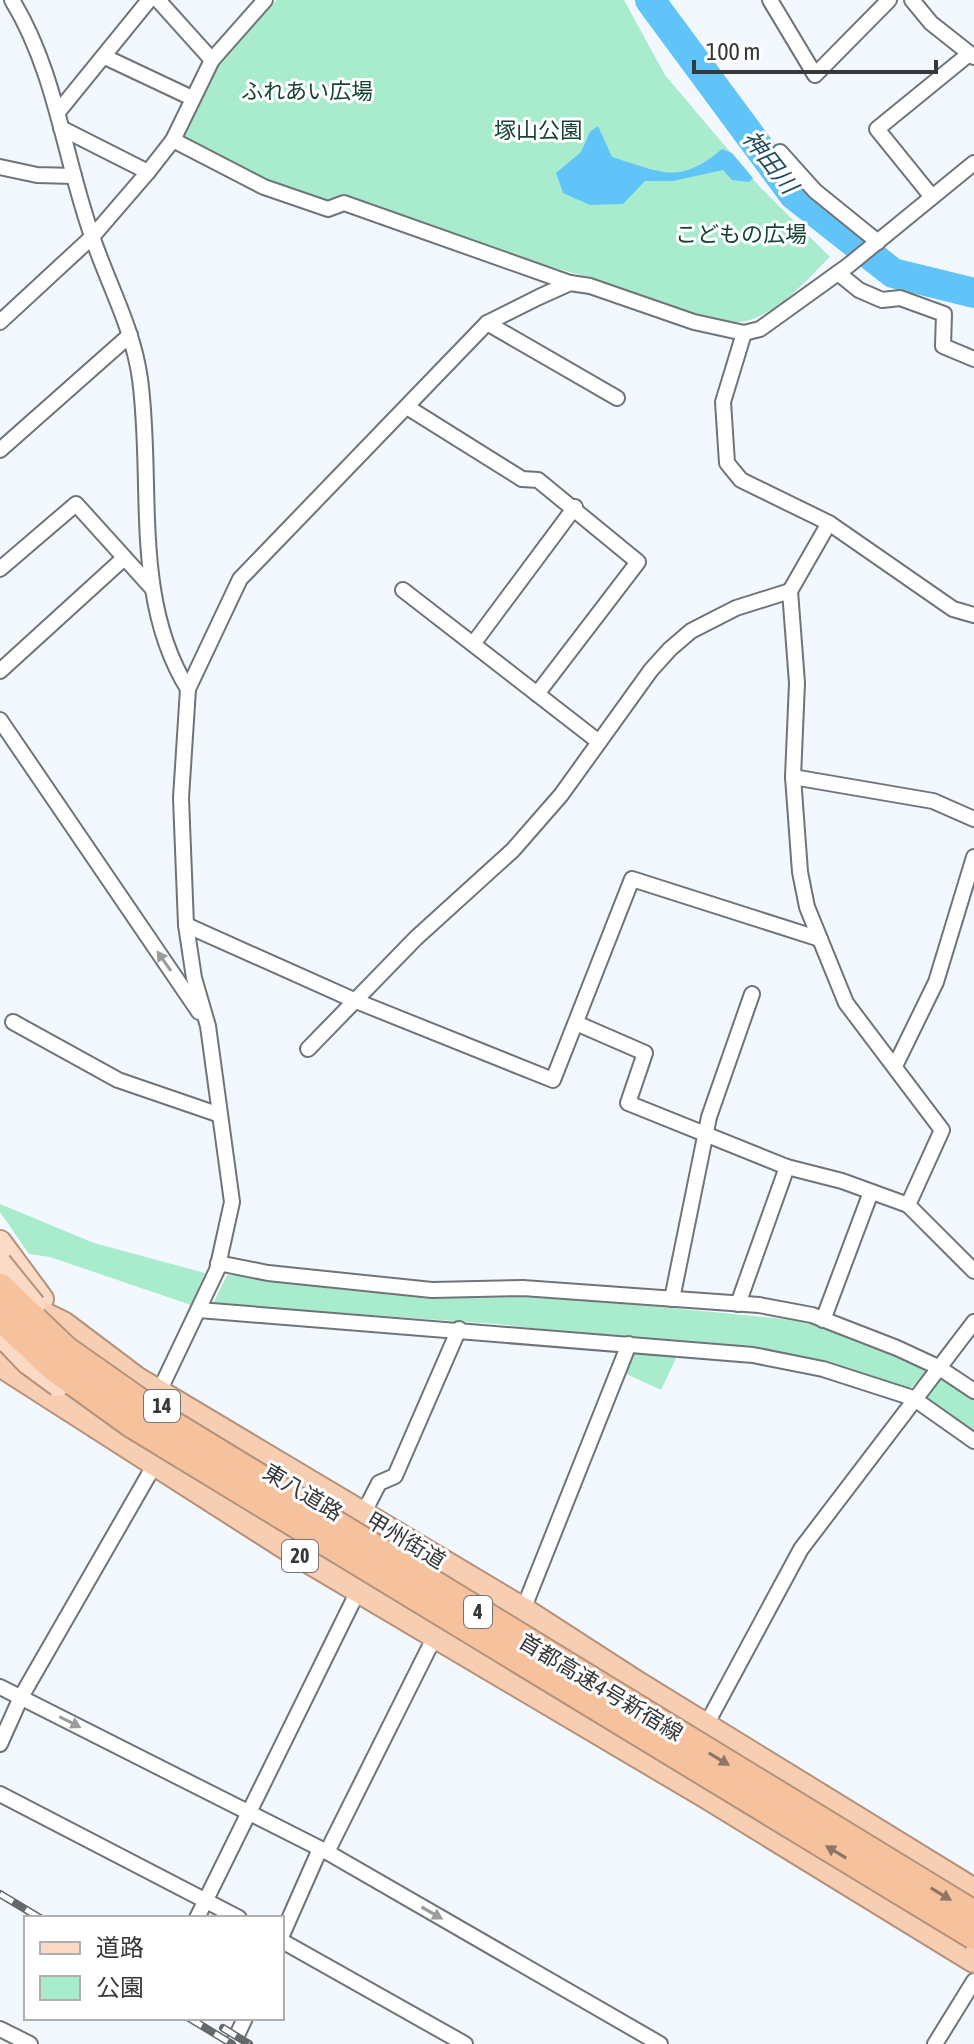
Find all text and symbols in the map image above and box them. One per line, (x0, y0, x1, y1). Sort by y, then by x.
scale bar (694, 24, 936, 74)
text: 100 m (706, 38, 760, 65)
park label: ふれあい広場 (241, 78, 373, 104)
park label: 塚山公園 (494, 117, 582, 143)
water label: 神田川 (738, 125, 805, 201)
park label: こどもの広場 (675, 221, 807, 247)
one-way arrow (157, 950, 172, 971)
road number: 14 (144, 1390, 180, 1422)
street label: 東八道路 (259, 1458, 347, 1526)
street label: 甲州街道 (362, 1506, 450, 1574)
road number: 20 (282, 1540, 318, 1572)
road number: 4 (464, 1596, 492, 1628)
street label: 首都高速4号新宿線 (514, 1628, 688, 1746)
one-way arrow (58, 1715, 81, 1729)
one-way arrow (708, 1751, 730, 1765)
one-way arrow (825, 1845, 847, 1859)
one-way arrow (930, 1886, 952, 1900)
one-way arrow (421, 1906, 443, 1920)
legend (24, 1916, 284, 2020)
text: 道路 (96, 1934, 144, 1961)
text: 公園 (96, 1974, 144, 2001)

